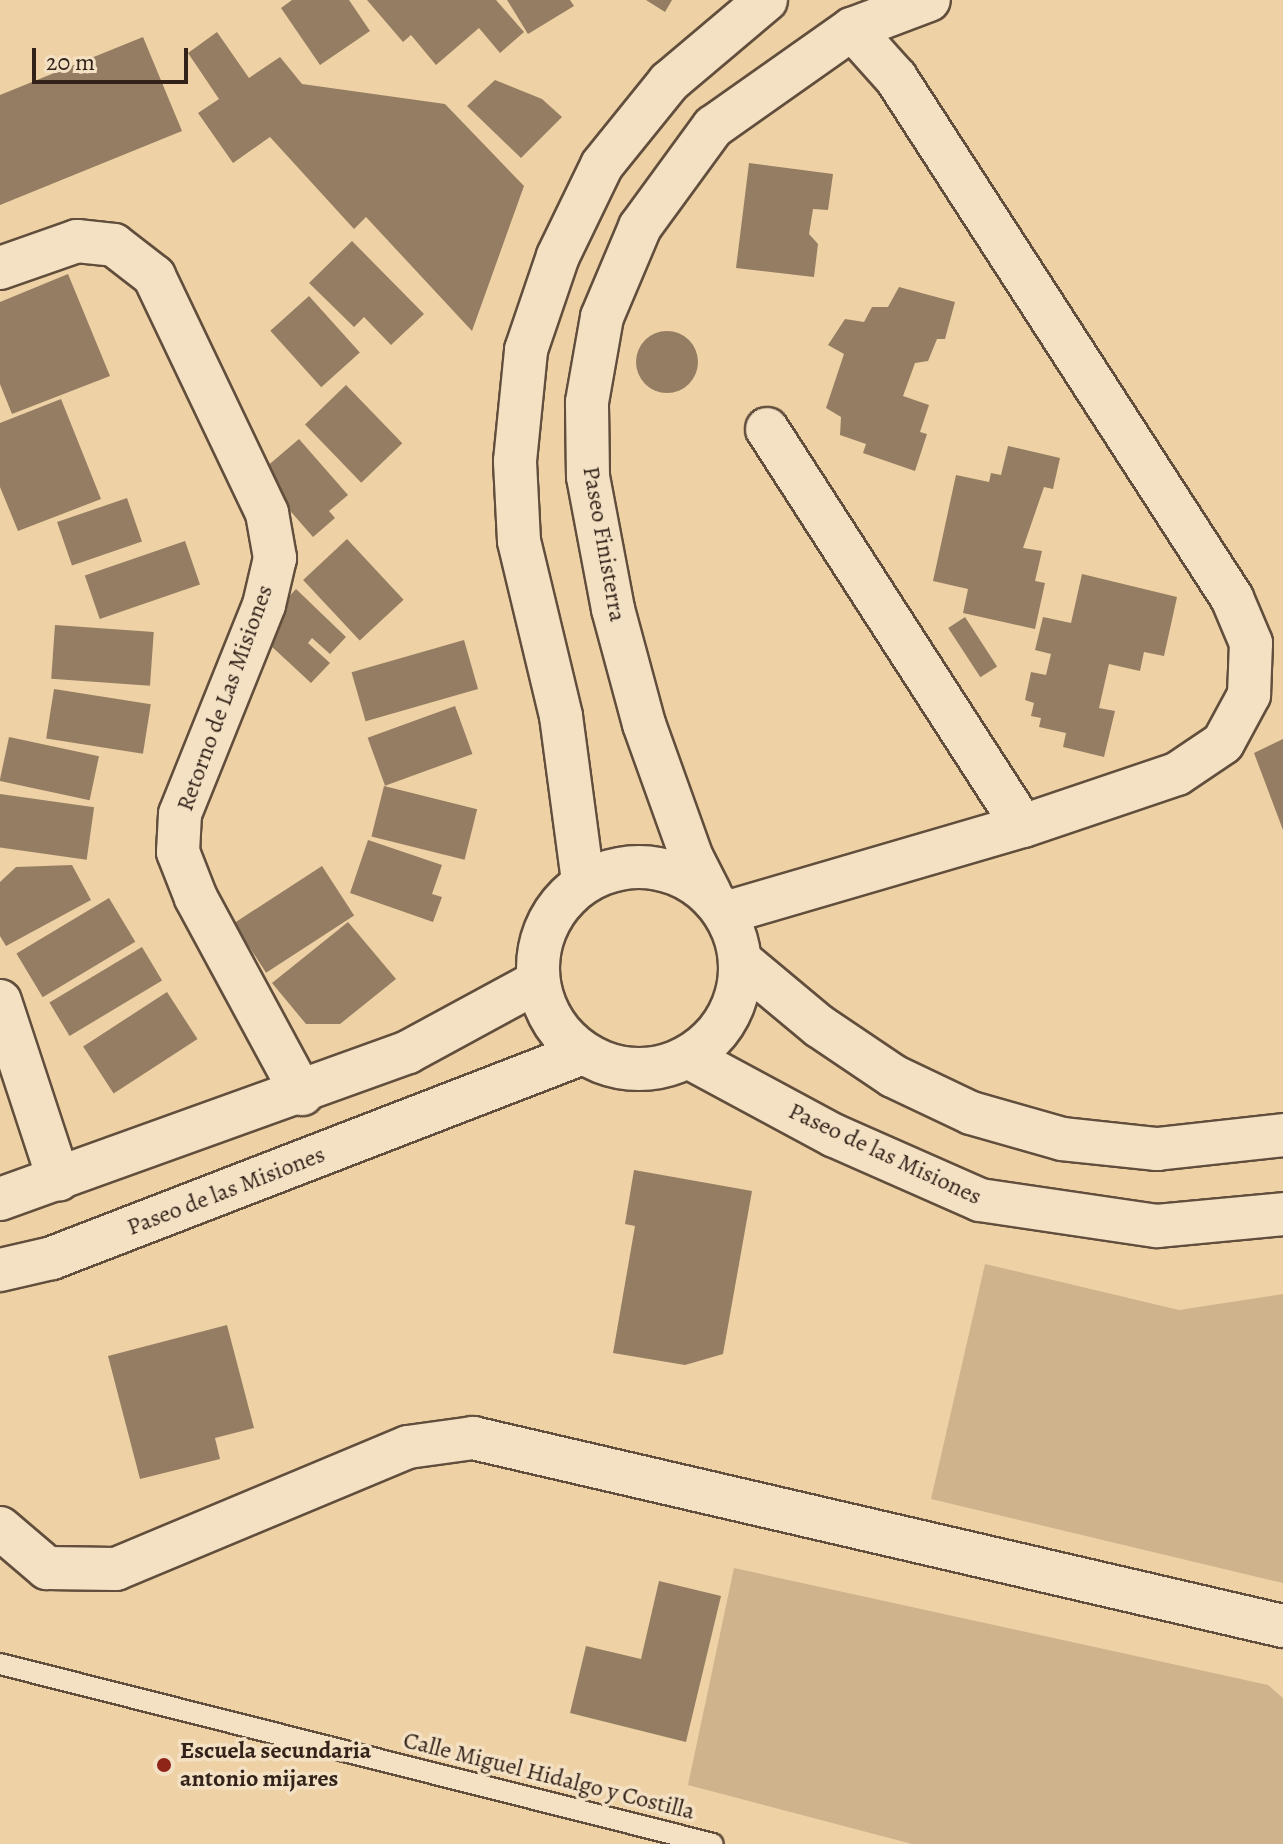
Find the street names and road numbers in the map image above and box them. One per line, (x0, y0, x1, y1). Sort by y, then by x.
street label: Paseo Finisterra (576, 464, 632, 624)
street label: Retorno de Las Misiones (171, 581, 279, 815)
street label: Paseo de las Misiones (784, 1097, 986, 1211)
street label: Paseo de las Misiones (123, 1140, 329, 1242)
street label: Calle Miguel Hidalgo y Costilla (400, 1726, 698, 1826)

